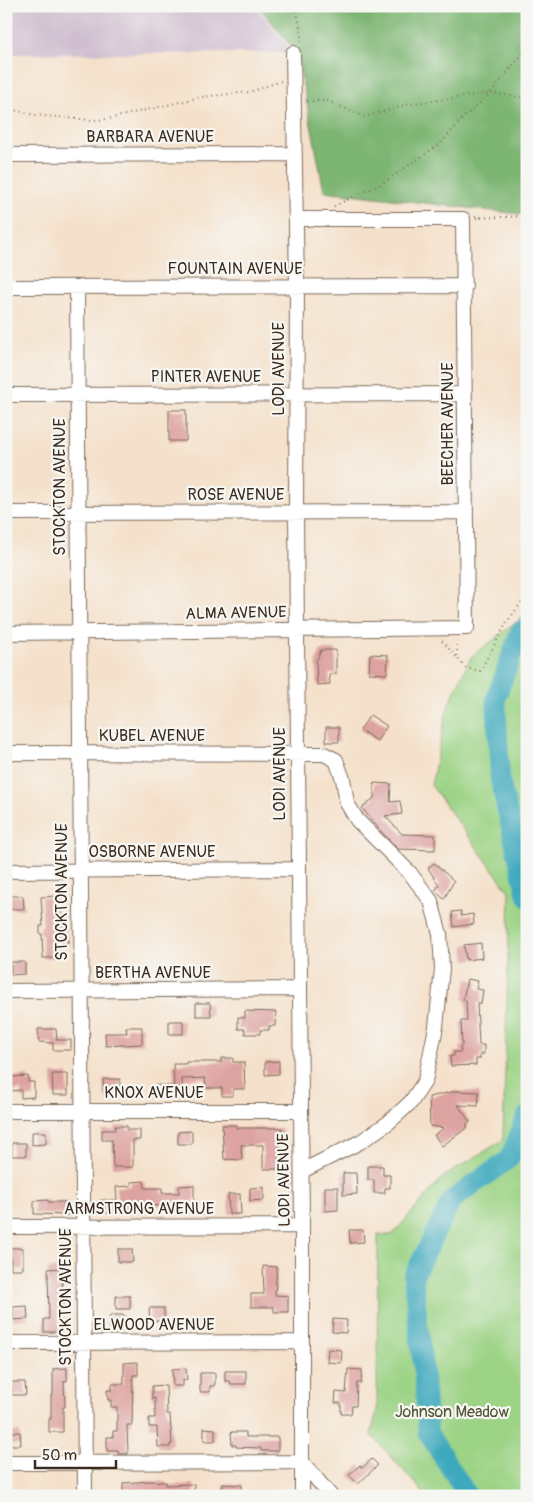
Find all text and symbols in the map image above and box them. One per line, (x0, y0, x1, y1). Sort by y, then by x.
street label: BARBARA AVENUE (86, 127, 214, 147)
street label: FOUNTAIN AVENUE (167, 259, 303, 279)
street label: LODI AVENUE (269, 322, 289, 416)
street label: BEECHER AVENUE (438, 362, 458, 486)
street label: PINTER AVENUE (151, 367, 261, 387)
street label: STOCKTON AVENUE (50, 418, 70, 556)
street label: ROSE AVENUE (188, 485, 284, 505)
street label: ALMA AVENUE (185, 602, 287, 624)
street label: KUBEL AVENUE (99, 726, 205, 746)
street label: LODI AVENUE (270, 727, 290, 821)
street label: STOCKTON AVENUE (52, 823, 72, 961)
street label: OSBORNE AVENUE (89, 842, 215, 862)
street label: BERTHA AVENUE (95, 963, 211, 983)
street label: KNOX AVENUE (104, 1083, 204, 1103)
street label: LODI AVENUE (273, 1133, 295, 1227)
street label: ARMSTRONG AVENUE (64, 1199, 214, 1219)
street label: STOCKTON AVENUE (56, 1228, 76, 1366)
street label: ELWOOD AVENUE (93, 1315, 215, 1335)
park label: Johnson Meadow (395, 1402, 509, 1422)
scale bar (35, 1437, 116, 1469)
text: 50 m (42, 1446, 77, 1465)

